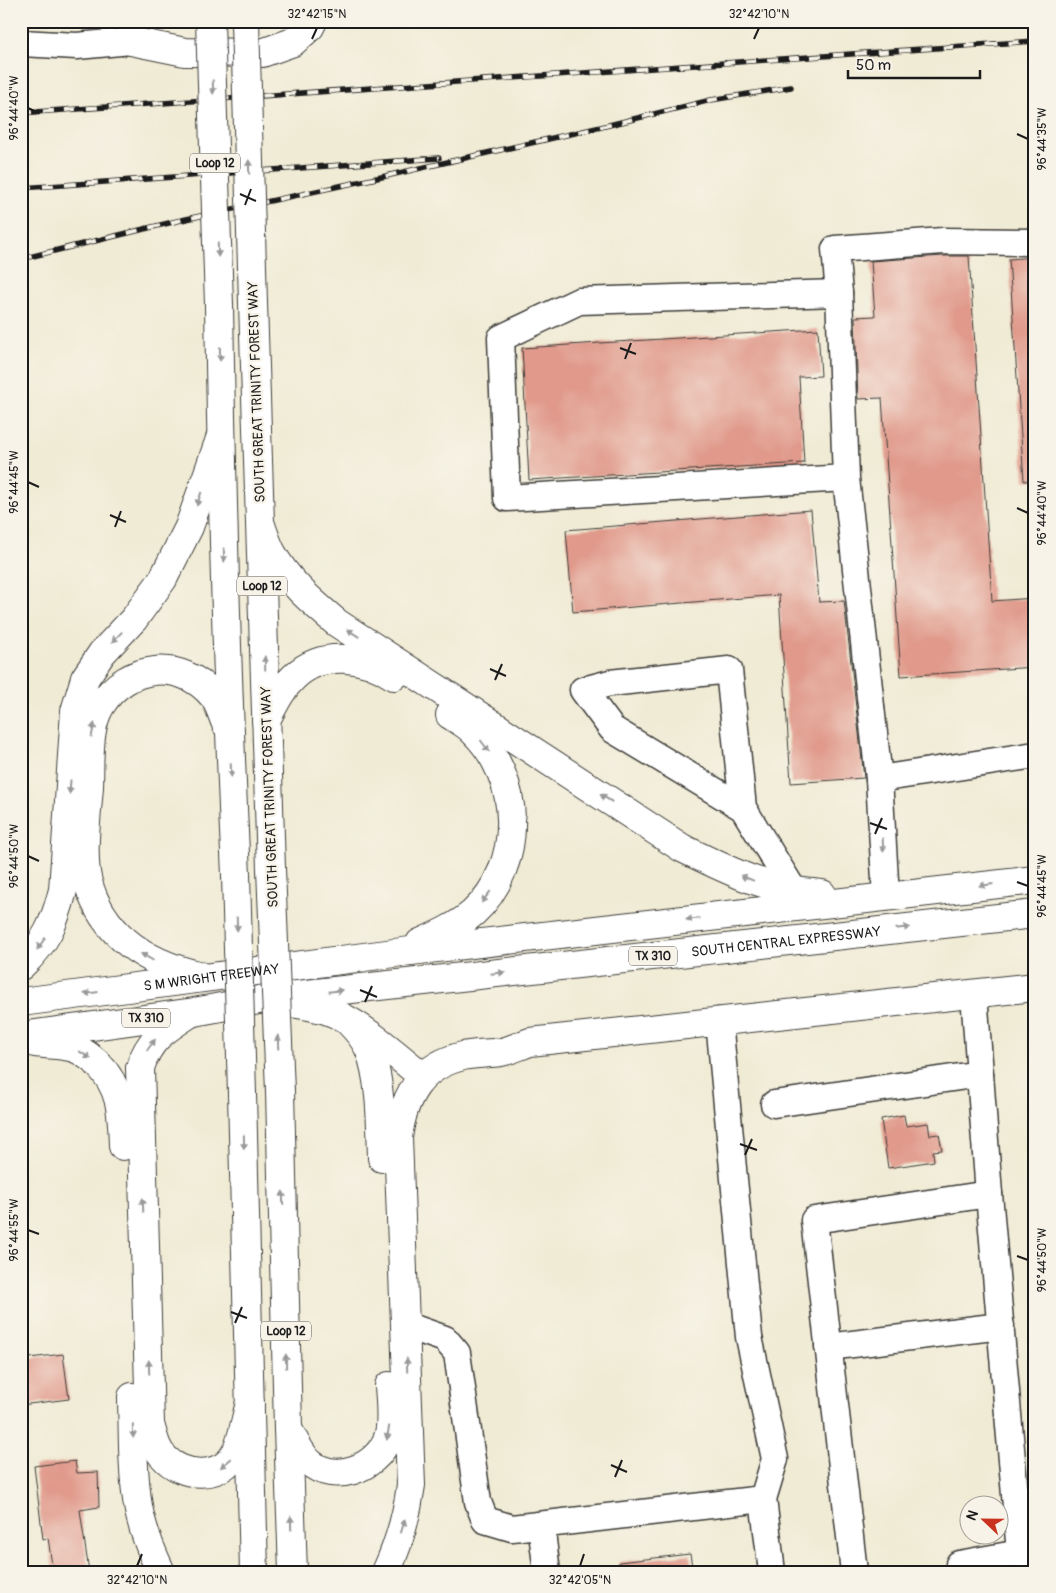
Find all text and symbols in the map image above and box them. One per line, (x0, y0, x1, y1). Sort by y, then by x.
text: 32°42'15"N (288, 7, 346, 22)
text: 32°42'10"N (729, 7, 789, 22)
scale bar (848, 48, 981, 80)
text: 50 m (856, 56, 891, 75)
text: 96°44'40"W (7, 76, 22, 141)
one-way arrow (209, 80, 217, 96)
text: 96°44'35"W (1035, 107, 1050, 171)
road number: Loop 12 (190, 154, 240, 172)
one-way arrow (245, 159, 253, 175)
one-way arrow (214, 242, 222, 258)
street label: SOUTH GREAT TRINITY FOREST WAY (244, 281, 269, 503)
one-way arrow (216, 346, 224, 362)
text: 96°44'45"W (7, 450, 22, 514)
text: 96°44'40"W (1035, 481, 1050, 546)
one-way arrow (195, 492, 203, 507)
one-way arrow (220, 547, 228, 563)
road number: Loop 12 (237, 576, 287, 596)
one-way arrow (346, 628, 359, 637)
one-way arrow (111, 631, 123, 643)
one-way arrow (260, 654, 268, 670)
street label: SOUTH GREAT TRINITY FOREST WAY (257, 686, 282, 908)
one-way arrow (89, 722, 97, 737)
one-way arrow (480, 739, 491, 752)
one-way arrow (227, 762, 235, 778)
one-way arrow (66, 779, 74, 795)
one-way arrow (599, 793, 613, 803)
text: 96°44'50"W (7, 824, 22, 888)
one-way arrow (879, 837, 887, 853)
text: 96°44'45"W (1035, 854, 1050, 918)
one-way arrow (740, 874, 754, 882)
one-way arrow (978, 882, 994, 890)
one-way arrow (481, 890, 492, 903)
one-way arrow (685, 915, 701, 923)
one-way arrow (233, 916, 241, 932)
street label: SOUTH CENTRAL EXPRESSWAY (690, 923, 882, 961)
one-way arrow (895, 924, 911, 932)
one-way arrow (36, 937, 46, 951)
road number: TX 310 (629, 946, 677, 966)
one-way arrow (140, 952, 153, 961)
street label: S M WRIGHT FREEWAY (143, 960, 280, 995)
one-way arrow (490, 969, 506, 977)
one-way arrow (328, 987, 344, 995)
one-way arrow (83, 989, 99, 997)
road number: TX 310 (122, 1008, 170, 1028)
one-way arrow (274, 1034, 282, 1050)
one-way arrow (145, 1039, 156, 1052)
one-way arrow (79, 1050, 92, 1059)
one-way arrow (240, 1135, 248, 1151)
one-way arrow (278, 1190, 286, 1206)
one-way arrow (139, 1197, 147, 1213)
text: 96°44'55"W (7, 1199, 22, 1261)
text: 96°44'50"W (1035, 1228, 1050, 1292)
road number: Loop 12 (261, 1322, 311, 1340)
one-way arrow (282, 1352, 290, 1368)
one-way arrow (402, 1356, 410, 1372)
one-way arrow (144, 1359, 152, 1375)
one-way arrow (129, 1424, 137, 1440)
one-way arrow (383, 1425, 391, 1441)
one-way arrow (219, 1457, 232, 1468)
north arrow (958, 1496, 1008, 1546)
text: N (963, 1508, 982, 1523)
one-way arrow (287, 1515, 295, 1531)
one-way arrow (399, 1519, 407, 1534)
text: 32°42'10"N (107, 1573, 167, 1588)
text: 32°42'05"N (549, 1573, 611, 1588)

